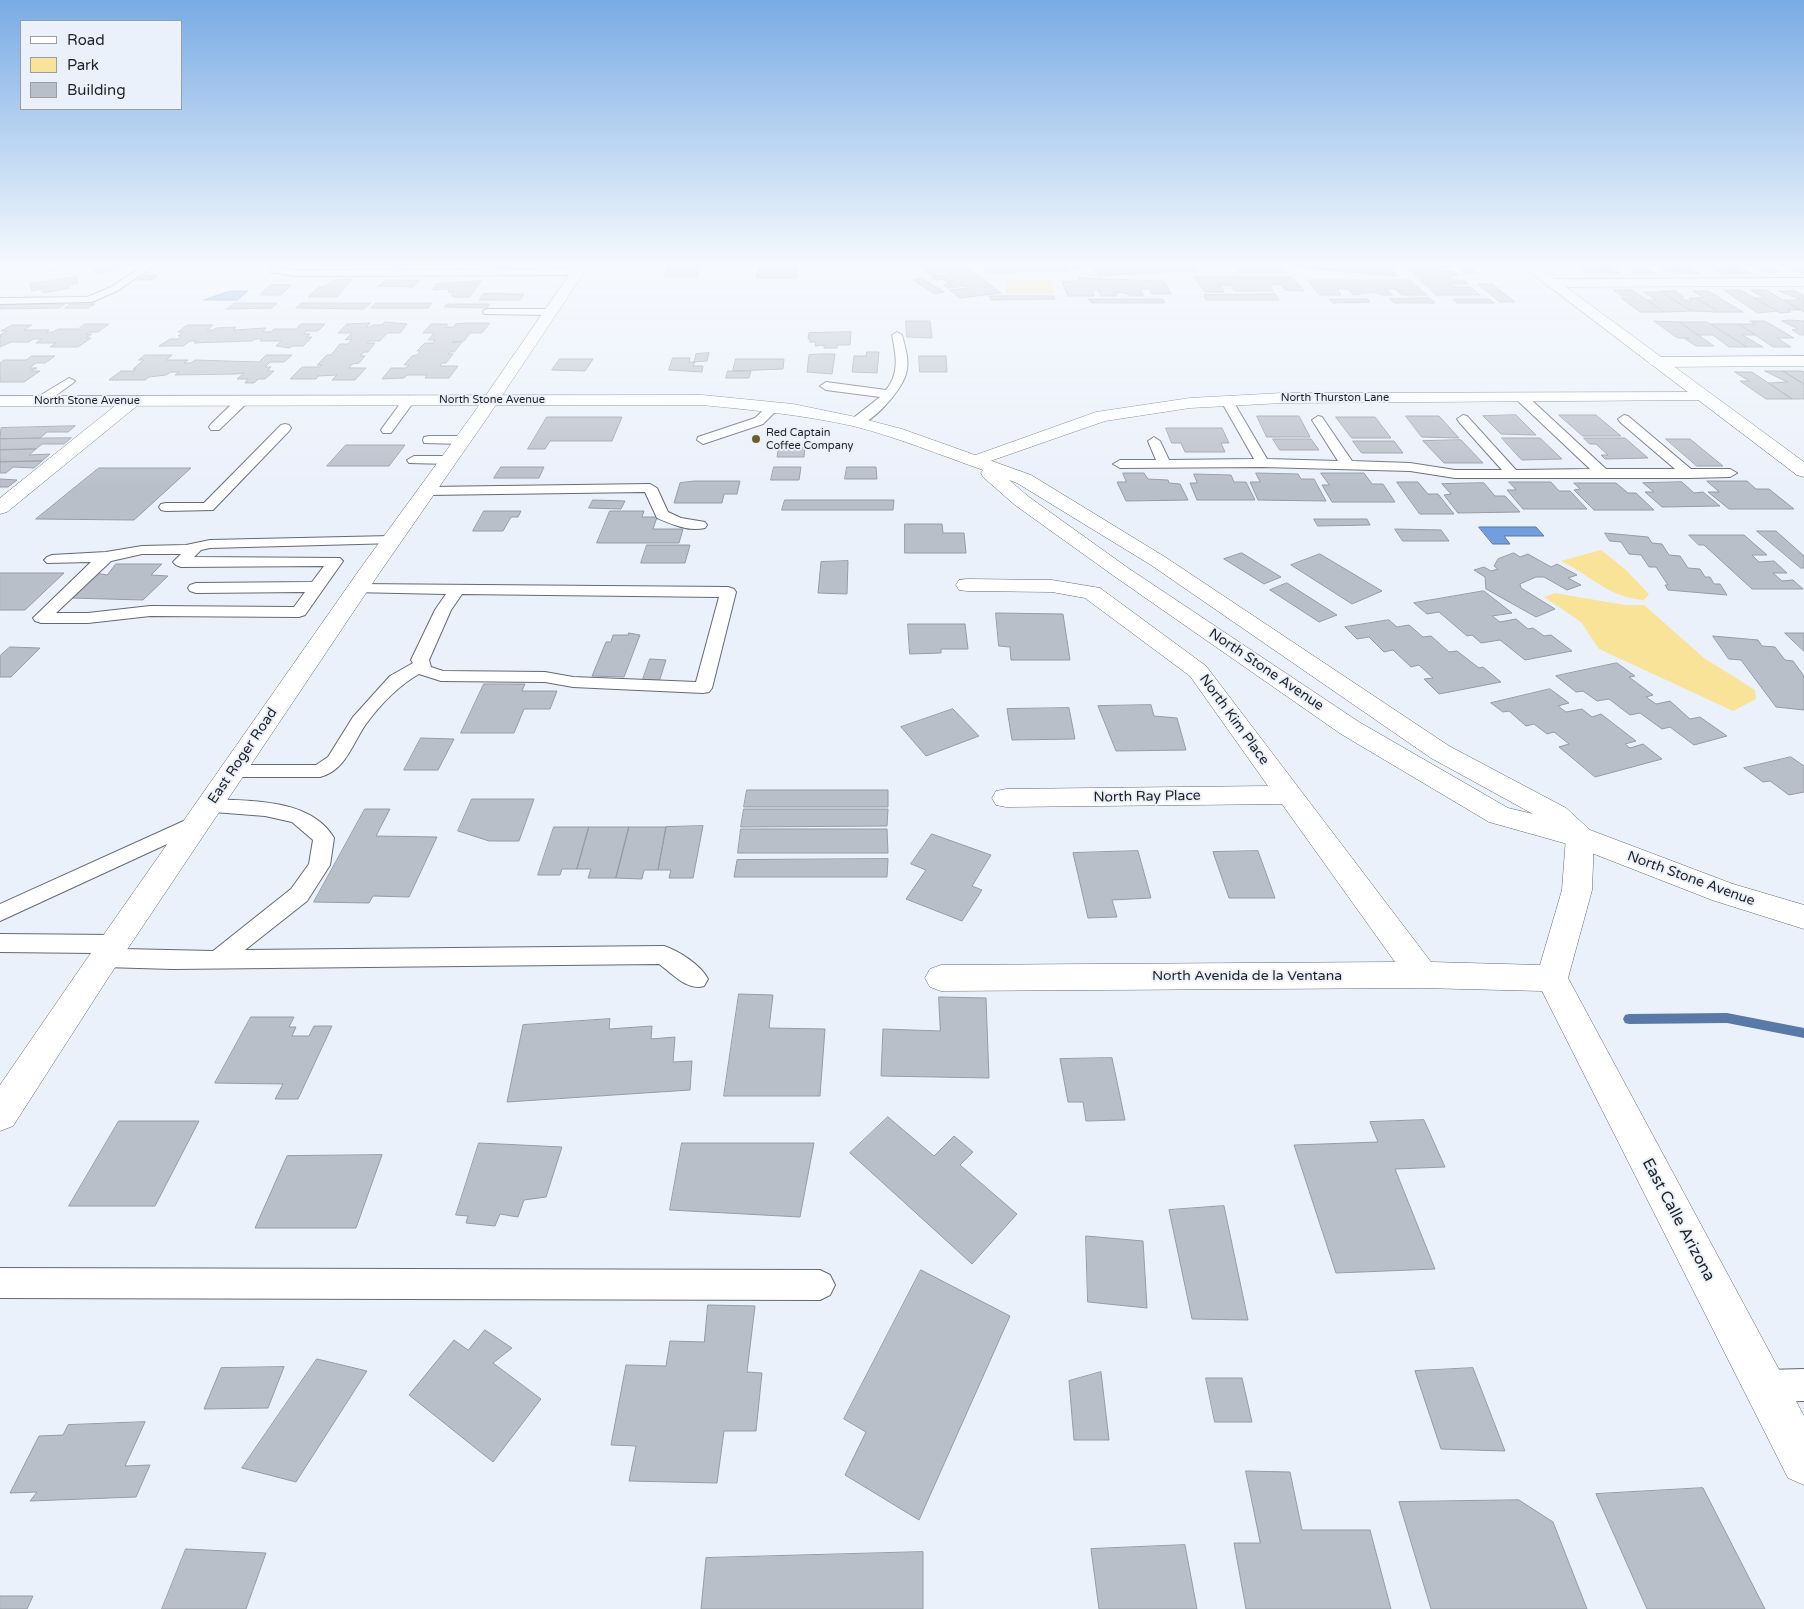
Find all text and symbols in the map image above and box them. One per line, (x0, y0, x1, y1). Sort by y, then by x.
legend (20, 20, 182, 110)
text: Road (67, 31, 105, 49)
text: Park (67, 56, 99, 74)
text: Building (67, 81, 126, 99)
street label: North Thurston Lane (1281, 391, 1389, 405)
street label: North Stone Avenue (439, 393, 545, 407)
street label: North Stone Avenue (34, 394, 140, 408)
place label: Red Captain Coffee Company (766, 426, 853, 452)
marker: Red Captain Coffee Company (750, 433, 762, 445)
street label: North Stone Avenue (1205, 625, 1327, 715)
street label: North Kim Place (1196, 671, 1272, 769)
street label: East Roger Road (205, 705, 281, 807)
street label: North Ray Place (1093, 788, 1201, 806)
street label: North Stone Avenue (1625, 848, 1757, 910)
street label: North Avenida de la Ventana (1152, 968, 1342, 984)
street label: East Calle Arizona (1637, 1155, 1719, 1285)

